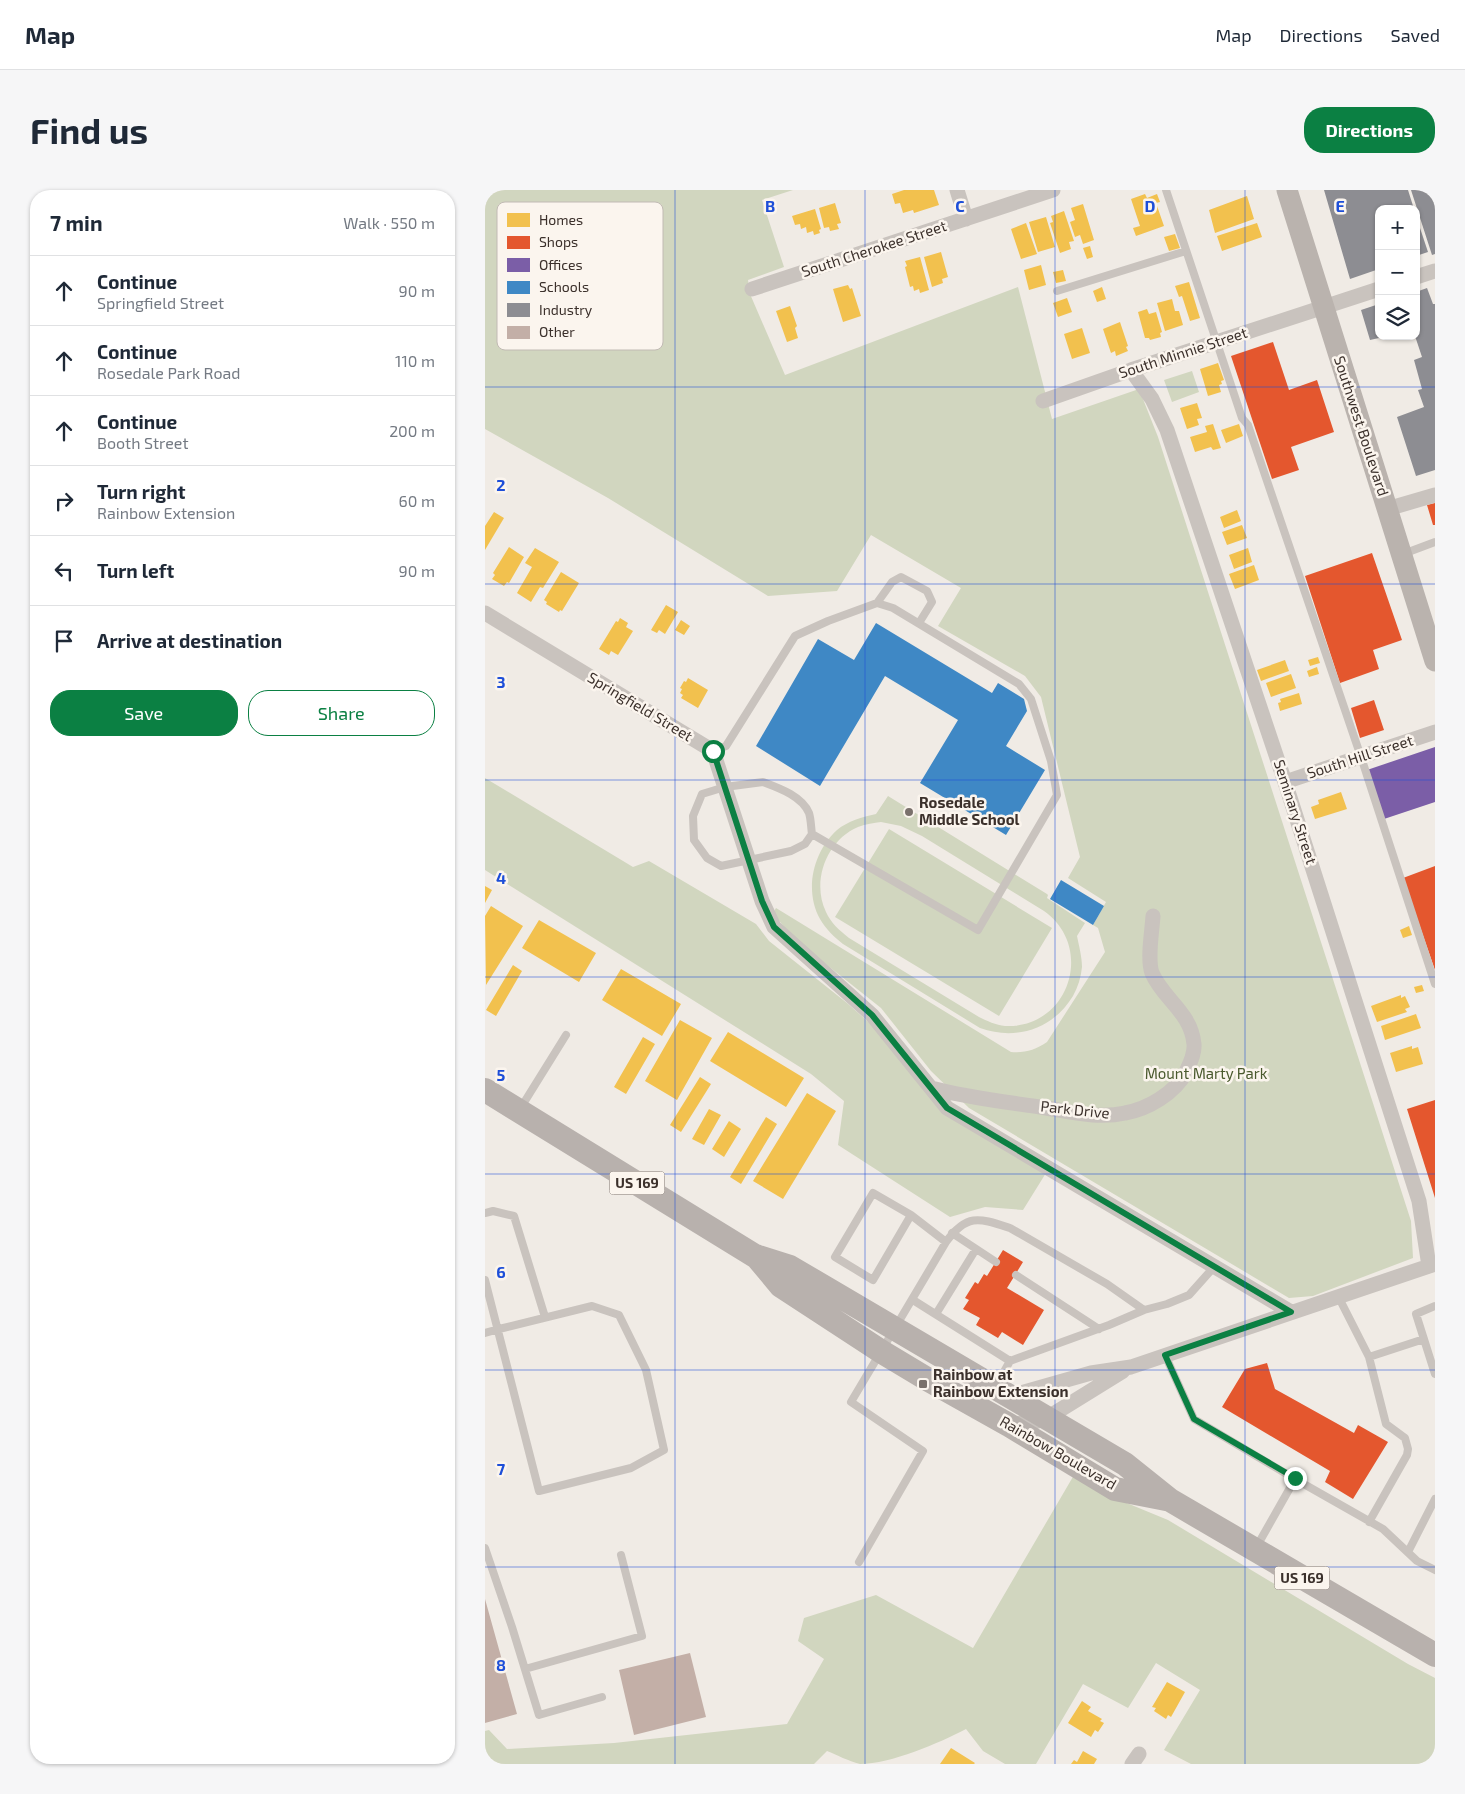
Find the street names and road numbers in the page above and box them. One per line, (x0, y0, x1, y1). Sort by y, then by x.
street label: South Cherokee Street (799, 216, 949, 280)
street label: South Minnie Street (1116, 323, 1250, 381)
street label: Southwest Boulevard (1331, 353, 1393, 498)
street label: Springfield Street (585, 668, 696, 745)
street label: South Hill Street (1304, 730, 1415, 782)
street label: Seminary Street (1271, 757, 1321, 867)
street label: Park Drive (1040, 1096, 1111, 1122)
road number: US 169 (609, 1171, 665, 1194)
street label: Rainbow Boulevard (997, 1411, 1120, 1493)
road number: US 169 (1275, 1566, 1329, 1590)

